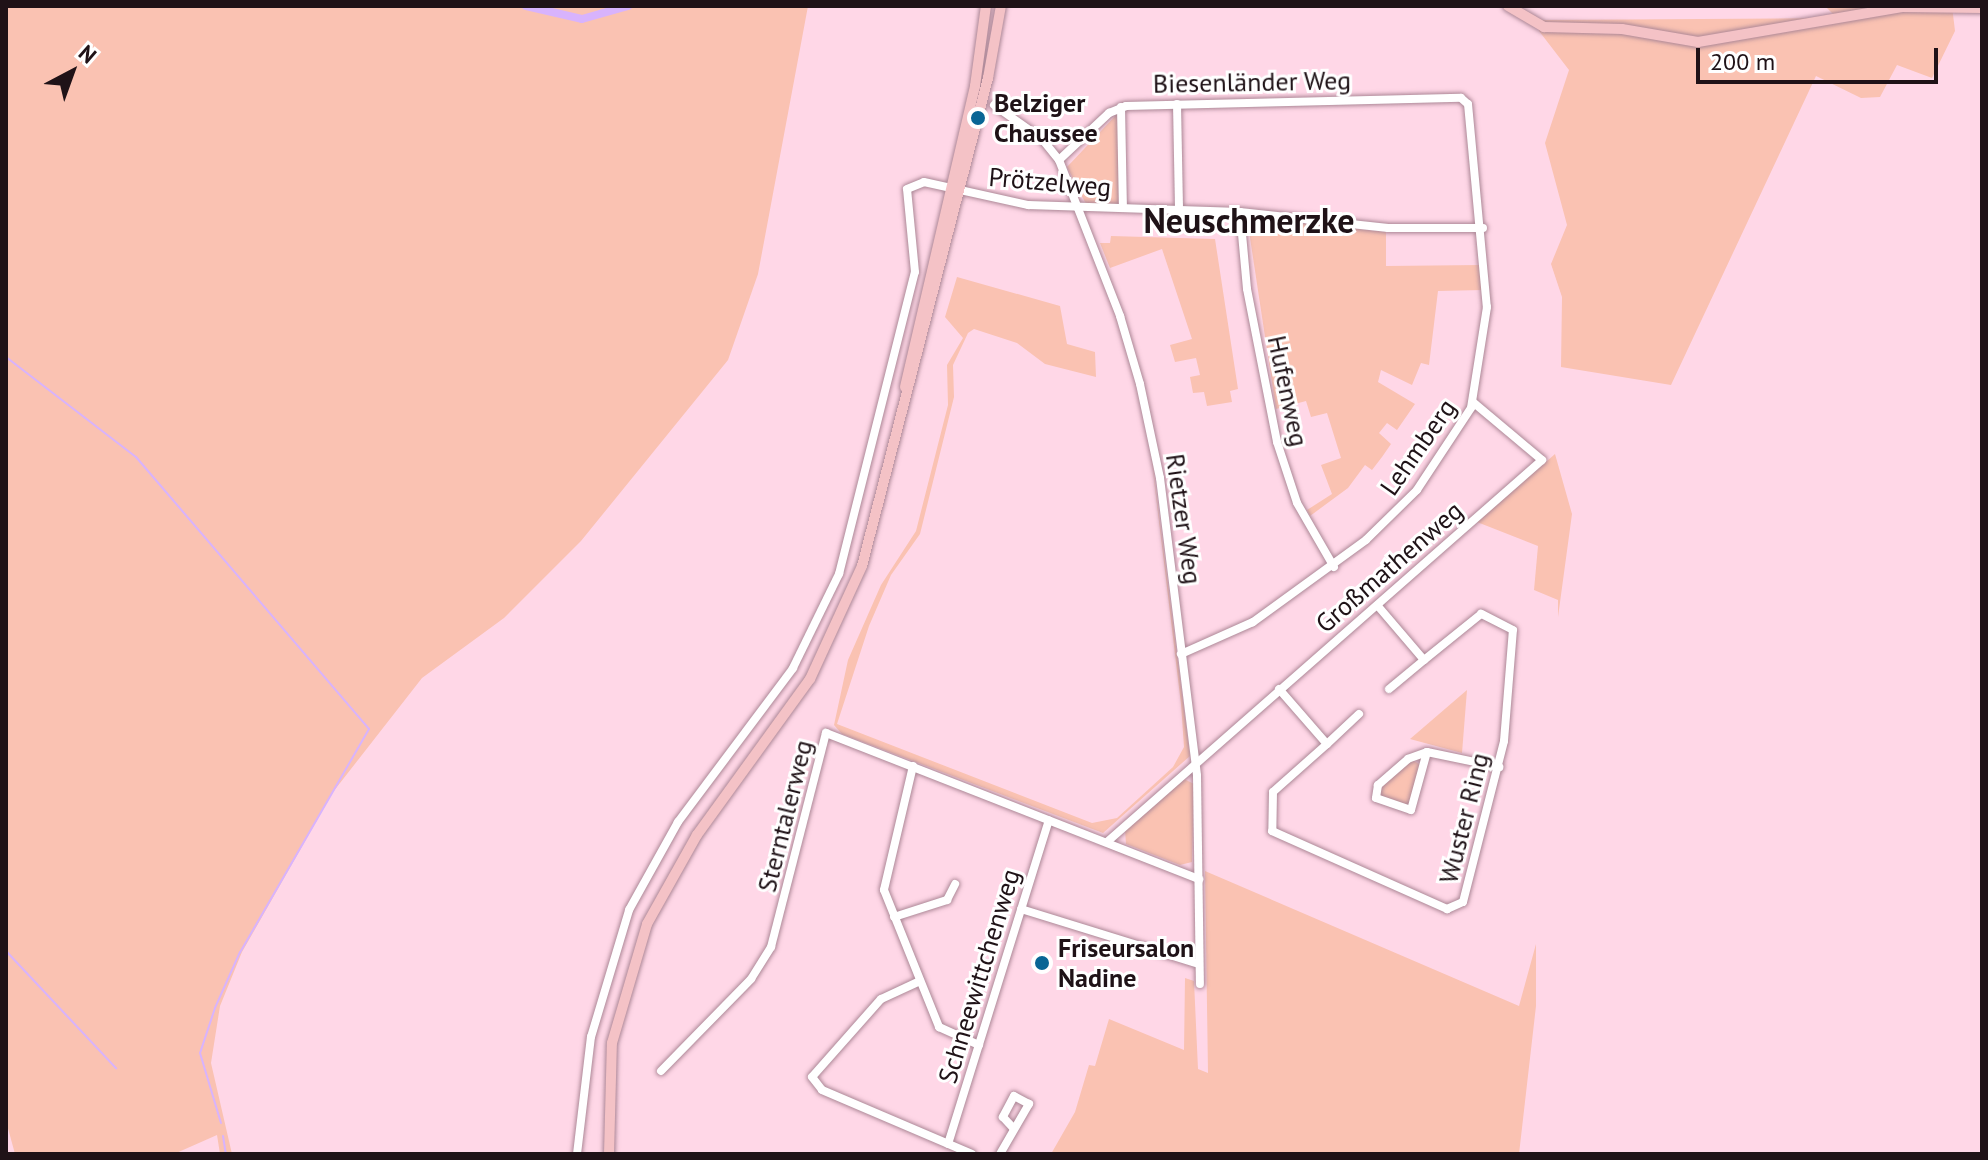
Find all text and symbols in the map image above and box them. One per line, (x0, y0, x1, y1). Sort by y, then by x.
north arrow (32, 32, 112, 112)
scale bar (1700, 32, 1942, 82)
text: N (73, 39, 102, 69)
text: 200 m (1710, 46, 1775, 77)
street label: Biesenländer Weg (1152, 65, 1352, 99)
place label: Belziger Chaussee (994, 87, 1098, 148)
marker: Belziger Chaussee (969, 109, 987, 127)
street label: Prötzelweg (987, 161, 1113, 203)
district label: Neuschmerzke (1143, 201, 1355, 241)
street label: Hufenweg (1261, 333, 1315, 449)
street label: Lehmberg (1374, 393, 1462, 501)
street label: Rietzer Weg (1159, 451, 1209, 587)
street label: Großmathenweg (1309, 495, 1469, 639)
street label: Sterntalerweg (751, 737, 819, 895)
street label: Wuster Ring (1433, 749, 1495, 887)
street label: Schneewittchenweg (932, 865, 1026, 1087)
place label: Friseursalon Nadine (1058, 932, 1194, 994)
marker: Friseursalon Nadine (1033, 954, 1051, 972)

